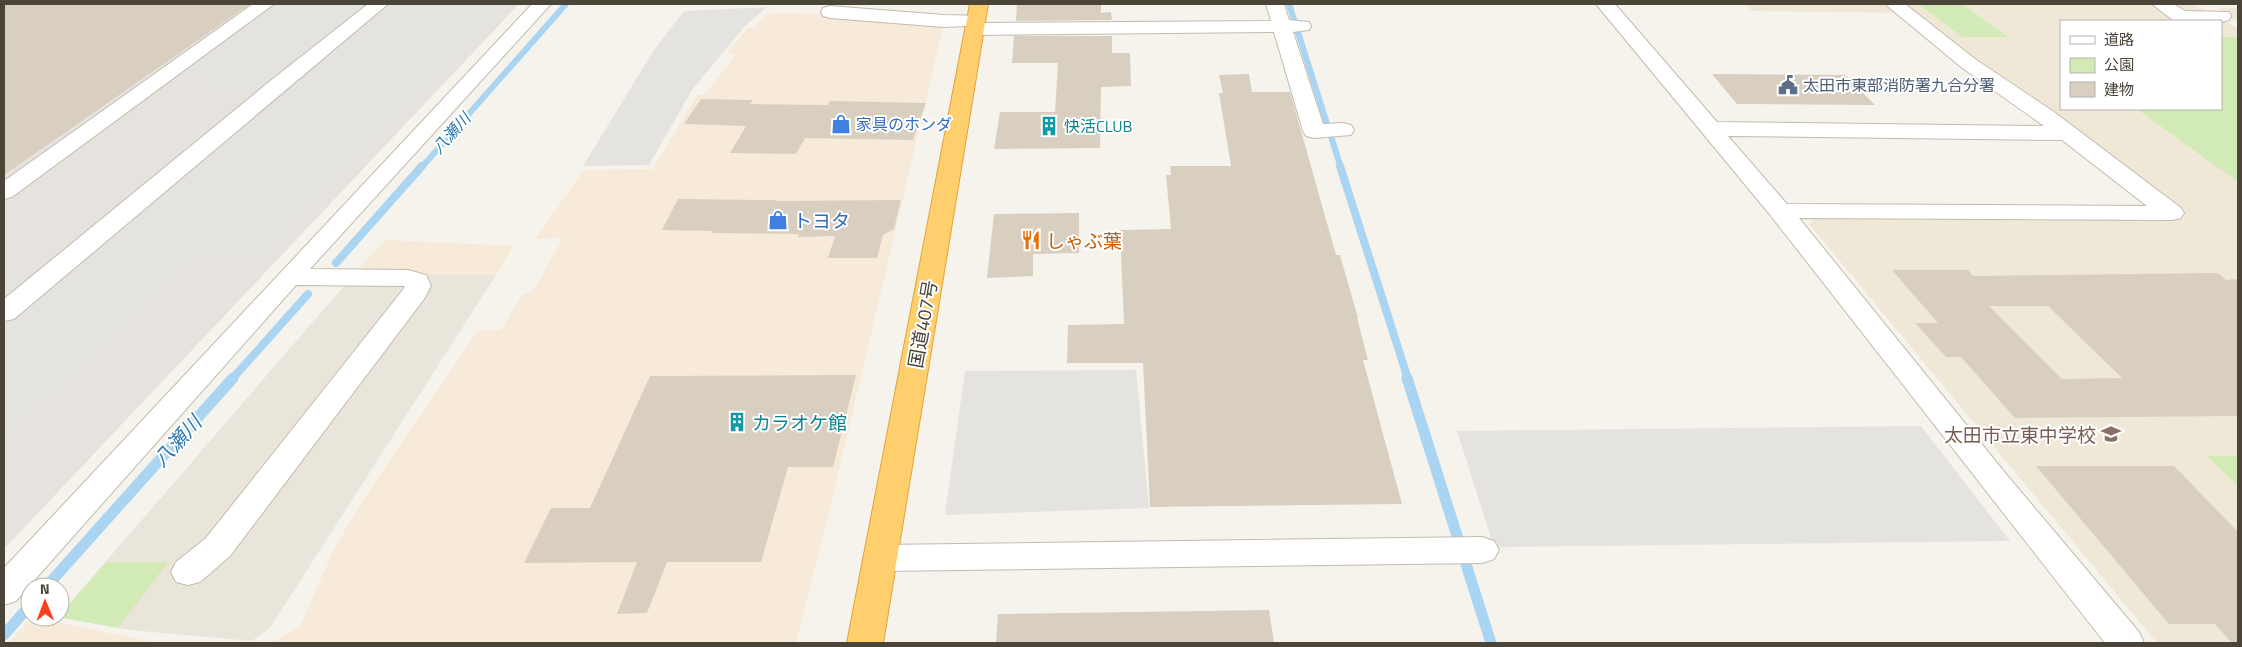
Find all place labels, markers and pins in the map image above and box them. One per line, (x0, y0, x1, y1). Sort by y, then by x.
place label: 太田市東部消防署九合分署 (1803, 73, 1995, 97)
public building icon: 太田市東部消防署九合分署 (1777, 74, 1799, 96)
place label: 家具のホンダ (856, 112, 952, 136)
shop icon: 家具のホンダ (830, 113, 852, 135)
place label: 快活CLUB (1064, 114, 1132, 138)
building icon: 快活CLUB (1038, 115, 1060, 137)
place label: トヨタ (793, 206, 850, 235)
shop icon: トヨタ (767, 209, 789, 231)
place label: しゃぶ葉 (1046, 226, 1122, 255)
restaurant icon: しゃぶ葉 (1020, 229, 1042, 251)
place label: カラオケ館 (752, 408, 847, 437)
building icon: カラオケ館 (726, 411, 748, 433)
place label: 太田市立東中学校 (1944, 420, 2096, 449)
school or university icon: 太田市立東中学校 (2100, 423, 2122, 445)

